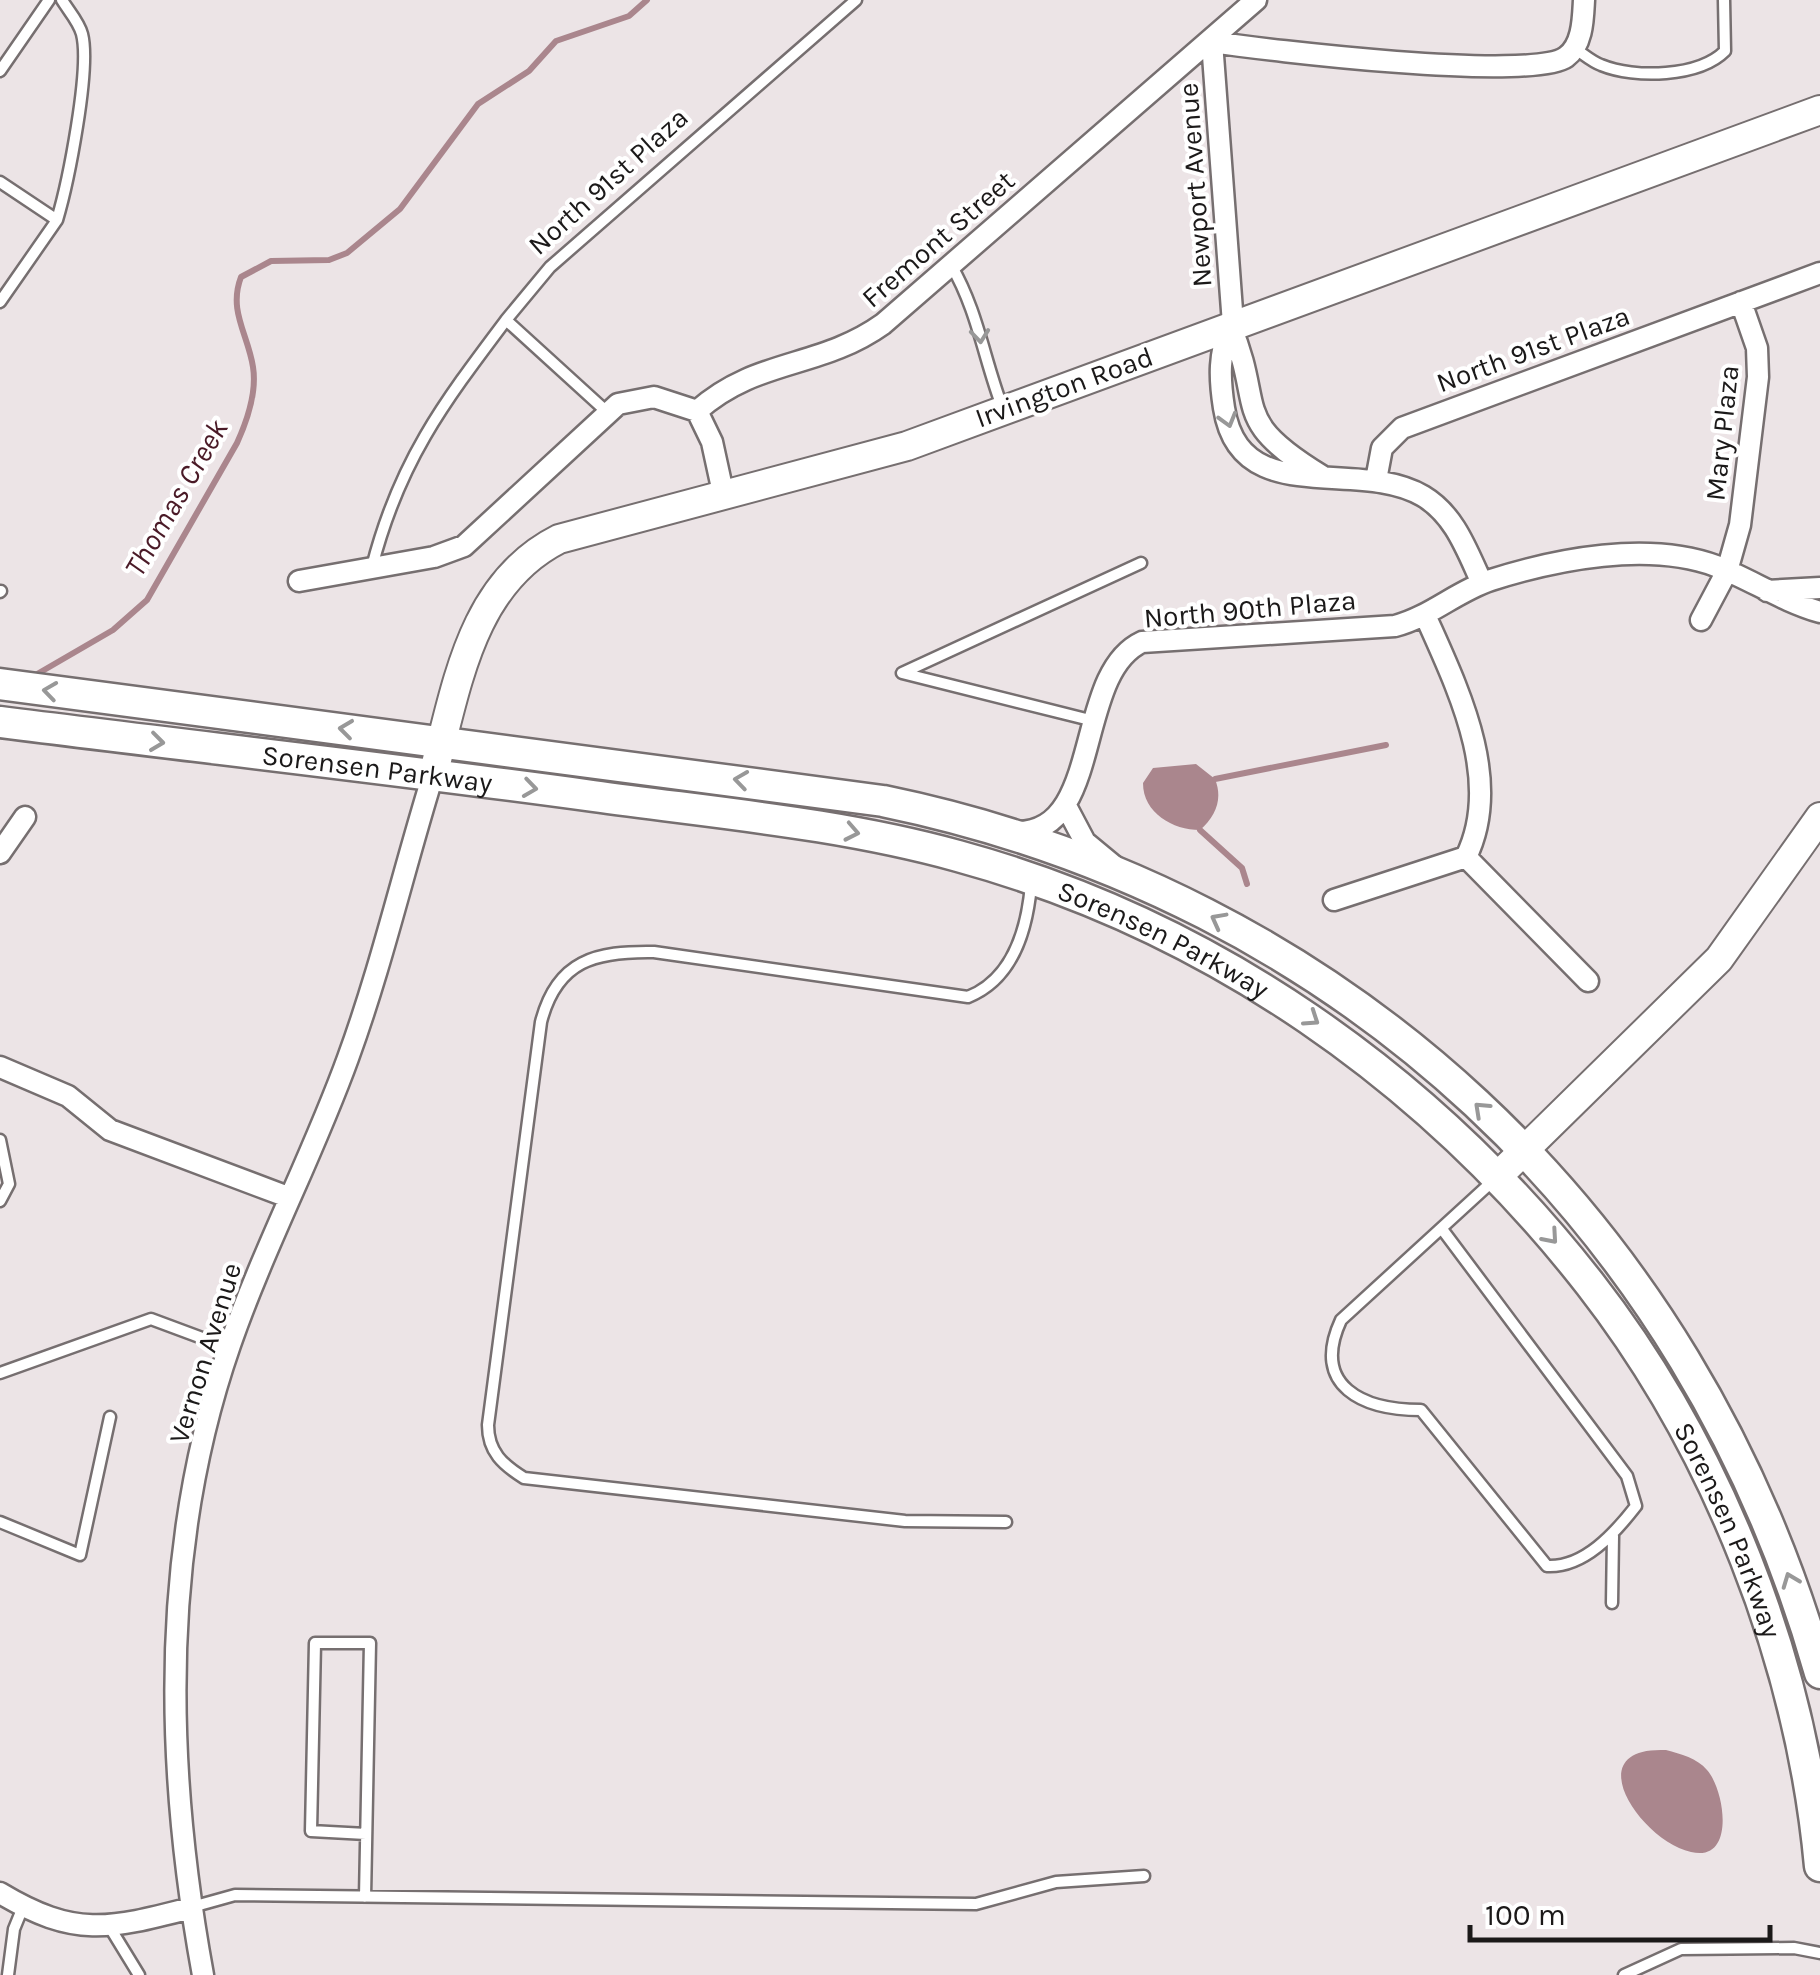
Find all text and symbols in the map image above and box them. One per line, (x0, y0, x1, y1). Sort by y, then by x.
street label: Newport Avenue (1171, 82, 1219, 288)
street label: North 91st Plaza (521, 101, 695, 261)
street label: Fremont Street (855, 164, 1021, 314)
street label: North 91st Plaza (1432, 299, 1634, 399)
one-way arrow (969, 329, 990, 345)
street label: Irvington Road (971, 340, 1157, 434)
street label: Mary Plaza (1698, 363, 1746, 503)
one-way arrow (1216, 410, 1237, 427)
water label: Thomas Creek (117, 412, 236, 583)
street label: North 90th Plaza (1142, 583, 1358, 635)
one-way arrow (42, 681, 58, 702)
one-way arrow (337, 719, 354, 740)
one-way arrow (149, 730, 165, 751)
street label: Sorensen Parkway (260, 738, 494, 799)
one-way arrow (733, 770, 749, 791)
one-way arrow (522, 776, 538, 797)
one-way arrow (844, 821, 860, 842)
street label: Sorensen Parkway (1053, 873, 1275, 1005)
one-way arrow (1210, 912, 1228, 932)
one-way arrow (1300, 1007, 1319, 1025)
one-way arrow (1474, 1103, 1492, 1121)
one-way arrow (1540, 1225, 1558, 1244)
street label: Vernon Avenue (162, 1259, 248, 1447)
street label: Sorensen Parkway (1668, 1416, 1789, 1642)
one-way arrow (1781, 1573, 1802, 1590)
scale bar (1470, 1880, 1770, 1942)
text: 100 m (1485, 1897, 1566, 1933)

